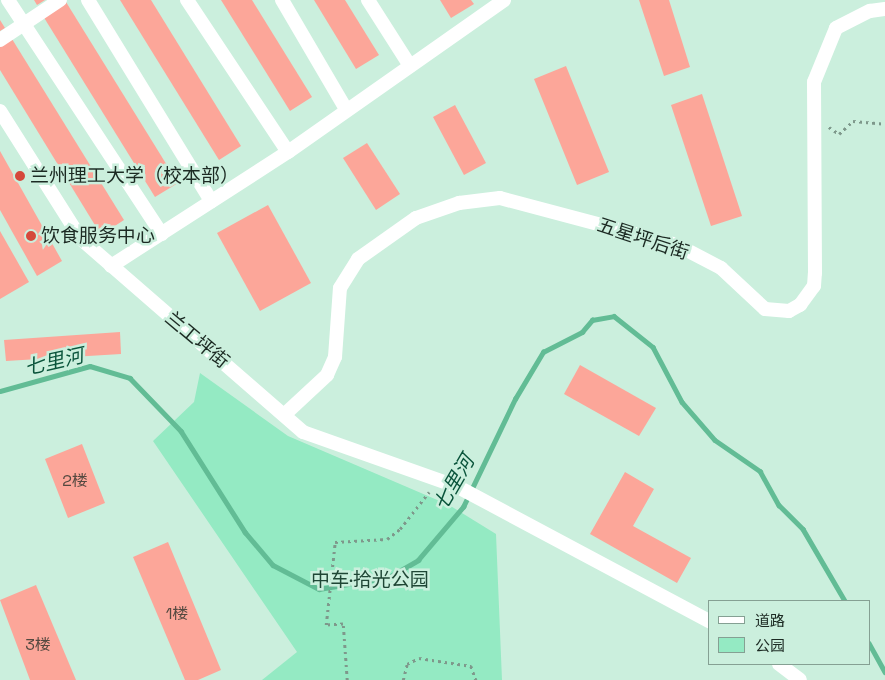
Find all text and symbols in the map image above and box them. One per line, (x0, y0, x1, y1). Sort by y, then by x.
place label: 兰州理工大学（校本部） (30, 165, 239, 187)
marker: 兰州理工大学（校本部） (14, 170, 26, 182)
street label: 五星坪后街 (594, 213, 692, 265)
place label: 饮食服务中心 (41, 225, 155, 247)
marker: 饮食服务中心 (25, 230, 37, 242)
street label: 兰工坪街 (161, 307, 233, 373)
water label: 七里河 (22, 344, 86, 380)
water label: 七里河 (429, 451, 479, 515)
house number: 2楼 (62, 471, 88, 491)
park label: 中车·拾光公园 (311, 569, 429, 591)
legend (708, 600, 870, 665)
house number: 1楼 (166, 604, 188, 624)
text: 道路 (755, 611, 785, 630)
house number: 3楼 (25, 635, 51, 655)
text: 公园 (755, 636, 785, 655)

